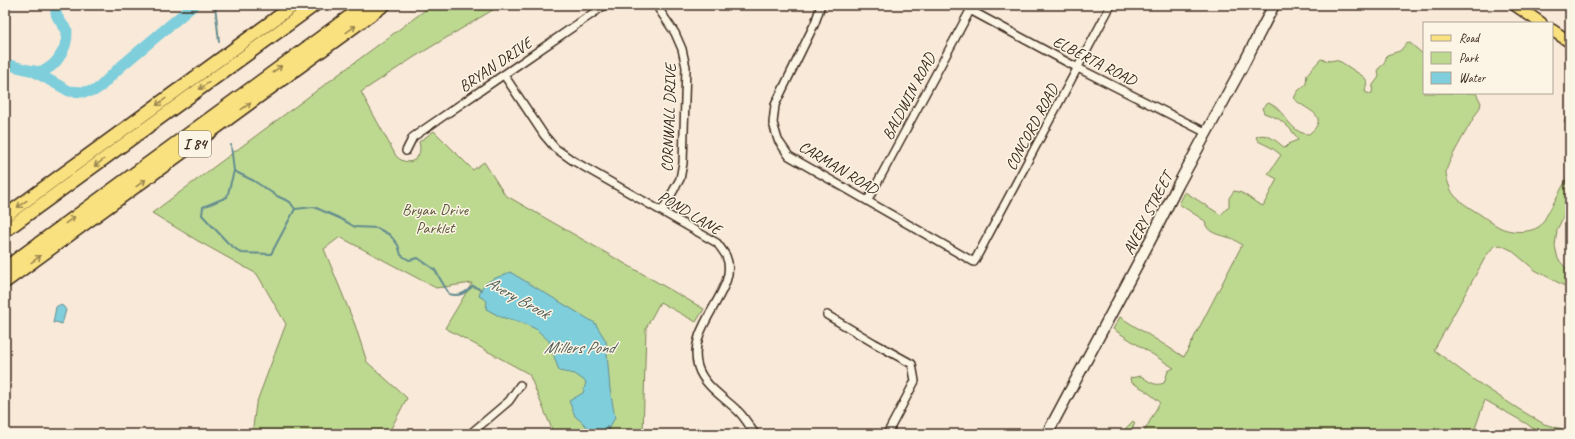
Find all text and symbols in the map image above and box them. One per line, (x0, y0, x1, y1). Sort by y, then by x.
legend (1423, 22, 1553, 94)
one-way arrow (346, 25, 357, 33)
text: Road (1459, 30, 1481, 46)
street label: ELBERTA ROAD (1049, 31, 1141, 91)
street label: BRYAN DRIVE (455, 32, 538, 97)
street label: BALDWIN ROAD (878, 48, 941, 143)
text: Park (1459, 50, 1480, 66)
street label: CORNWALL DRIVE (657, 61, 681, 172)
one-way arrow (271, 65, 282, 73)
text: Water (1459, 70, 1487, 86)
street label: CONCORD ROAD (1001, 80, 1064, 174)
one-way arrow (199, 82, 210, 90)
one-way arrow (156, 98, 167, 106)
one-way arrow (241, 102, 252, 110)
road number: I 84 (179, 131, 211, 157)
street label: CARMAN ROAD (795, 136, 883, 200)
one-way arrow (94, 158, 105, 167)
street label: AVERY STREET (1119, 166, 1179, 258)
one-way arrow (136, 178, 147, 187)
street label: POND LANE (654, 186, 727, 241)
one-way arrow (17, 200, 28, 208)
park label: Bryan Drive Parklet (402, 200, 470, 238)
one-way arrow (65, 216, 76, 224)
one-way arrow (31, 255, 42, 263)
water label: Avery Brook (483, 272, 555, 325)
water label: Millers Pond (544, 337, 620, 358)

